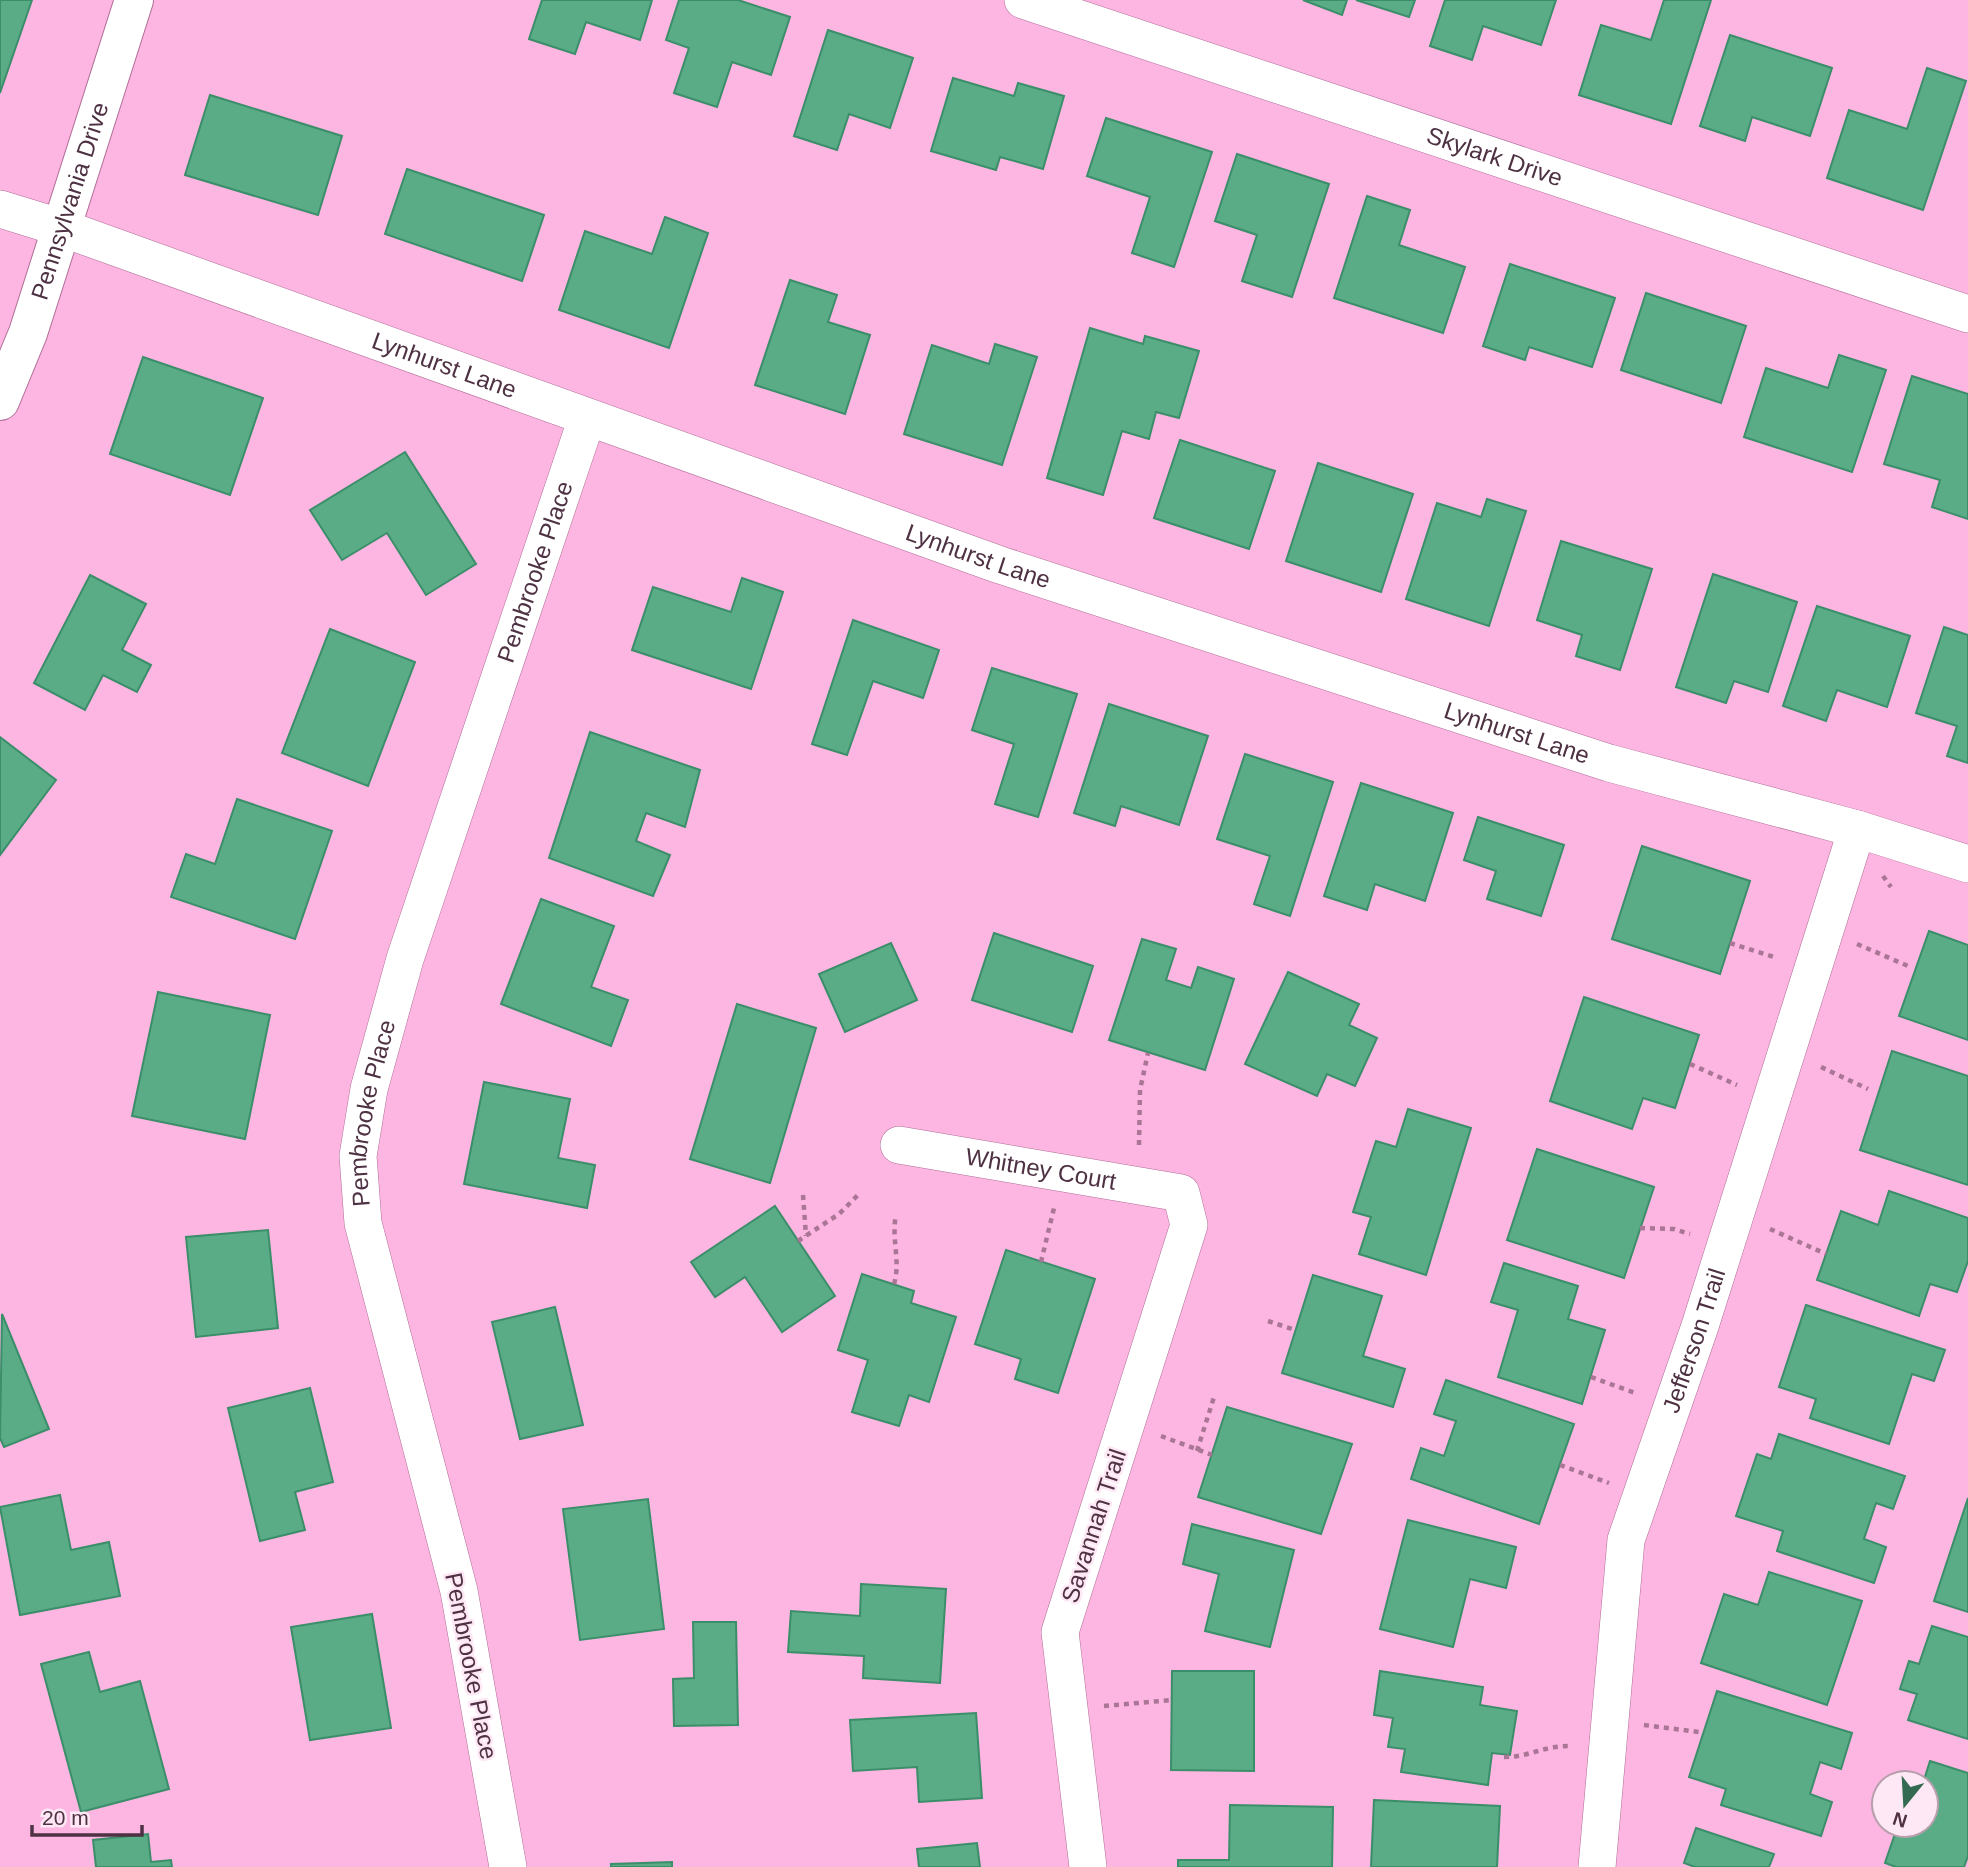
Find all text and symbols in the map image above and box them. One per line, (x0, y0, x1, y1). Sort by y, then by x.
street label: Pennsylvania Drive (25, 99, 114, 303)
street label: Skylark Drive (1423, 121, 1566, 191)
street label: Lynhurst Lane (369, 327, 520, 403)
street label: Pembrooke Place (492, 478, 578, 666)
street label: Lynhurst Lane (902, 518, 1054, 593)
street label: Lynhurst Lane (1441, 696, 1593, 769)
street label: Pembrooke Place (344, 1017, 400, 1208)
street label: Whitney Court (964, 1143, 1119, 1195)
street label: Jefferson Trail (1657, 1265, 1730, 1416)
street label: Savannah Trail (1056, 1446, 1131, 1606)
street label: Pembrooke Place (440, 1570, 503, 1761)
north arrow (1870, 1769, 1940, 1839)
scale bar (32, 1794, 142, 1838)
text: 20 m (42, 1806, 89, 1829)
text: N (1890, 1808, 1910, 1832)

